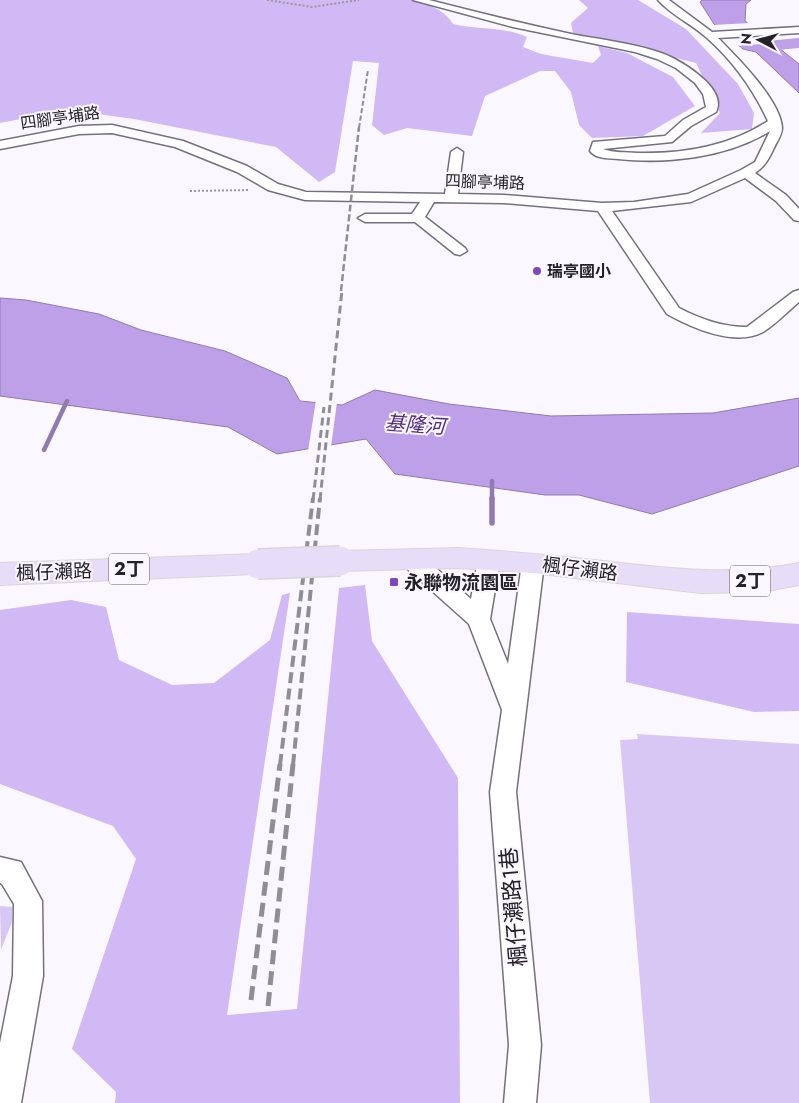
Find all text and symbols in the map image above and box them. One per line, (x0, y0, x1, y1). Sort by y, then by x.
north arrow (734, 15, 784, 65)
text: N (736, 32, 757, 45)
street label: 四腳亭埔路 (19, 101, 101, 135)
street label: 四腳亭埔路 (445, 169, 525, 195)
place label: 瑞亭國小 (547, 260, 611, 283)
marker: 瑞亭國小 (531, 265, 543, 277)
water label: 基隆河 (384, 408, 450, 442)
street label: 楓仔瀨路 (541, 551, 619, 587)
road number: 2丁 (109, 554, 149, 584)
street label: 楓仔瀨路 (16, 557, 92, 587)
road number: 2丁 (730, 566, 770, 596)
place label: 永聯物流園區 (404, 569, 518, 596)
marker: 永聯物流園區 (388, 576, 400, 588)
street label: 楓仔瀨路1巷 (492, 846, 534, 968)

